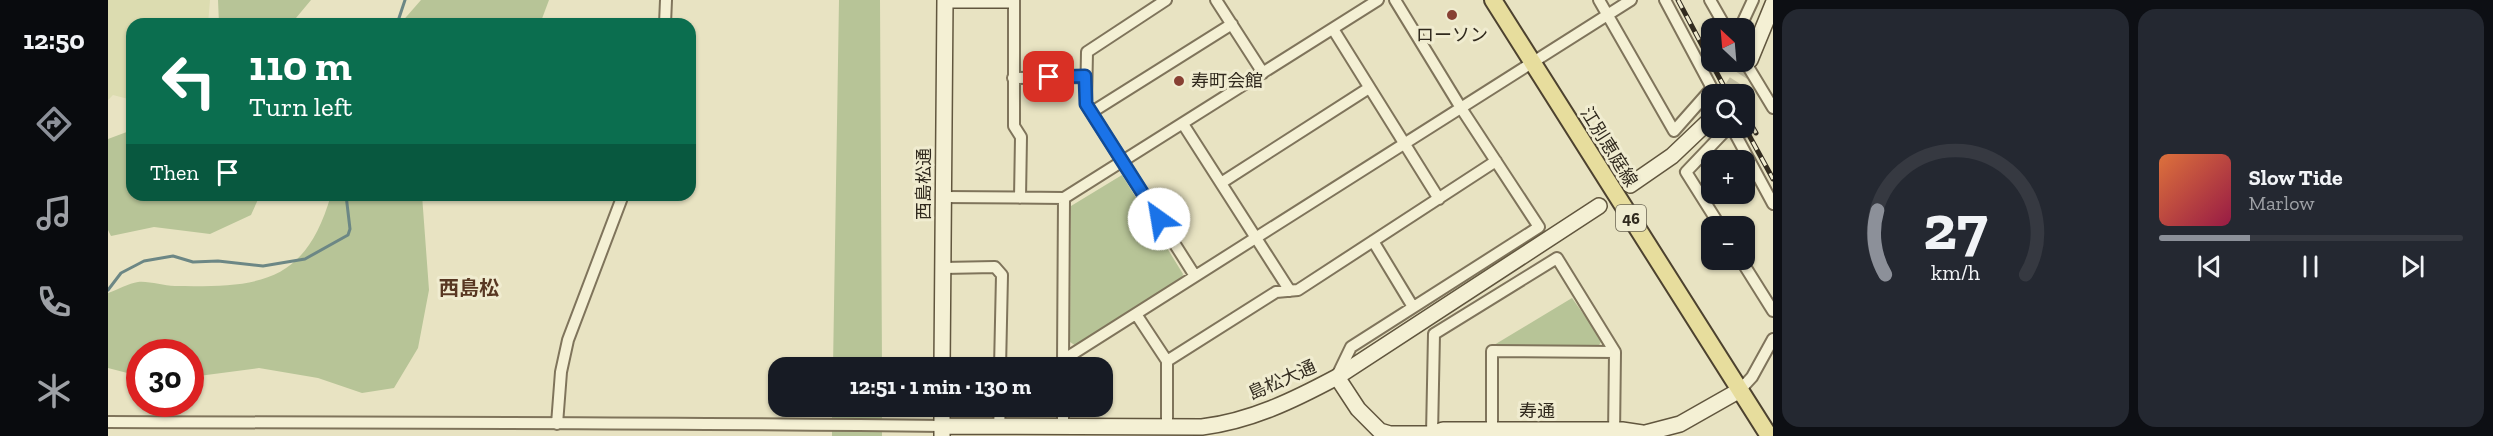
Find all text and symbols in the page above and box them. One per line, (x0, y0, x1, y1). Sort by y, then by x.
marker: ローソン (1445, 8, 1459, 22)
north arrow (1701, 18, 1755, 72)
map controls (1701, 18, 1755, 270)
text: 12:50 (23, 24, 85, 56)
place label: ローソン (1416, 24, 1488, 46)
text: 110 m (249, 40, 352, 91)
icon: left (150, 42, 228, 120)
pin (1023, 51, 1074, 102)
icon: arrive (1032, 60, 1065, 93)
place label: 寿町会館 (1191, 70, 1263, 92)
marker: 寿町会館 (1172, 74, 1186, 88)
button: search (1701, 84, 1755, 138)
text: Turn left (249, 91, 352, 123)
icon: directions (33, 103, 75, 145)
street label: 江別恵庭線 (1576, 103, 1642, 191)
street label: 西島松通 (913, 148, 935, 220)
button: + (1701, 150, 1755, 204)
icon: arrive (211, 156, 244, 189)
text: Then (150, 159, 199, 186)
text: Slow Tide (2249, 164, 2343, 191)
position arrow (1127, 187, 1191, 251)
text: 27 (1923, 190, 1988, 265)
text: Marlow (2249, 191, 2315, 215)
icon: music (33, 192, 75, 234)
road number: 46 (1616, 205, 1646, 231)
button: − (1701, 216, 1755, 270)
icon: previous (2193, 250, 2226, 283)
icon: pause (2294, 250, 2327, 283)
icon: next (2396, 250, 2429, 283)
text: km/h (1931, 260, 1980, 285)
district label: 西島松 (439, 276, 499, 300)
icon: phone (33, 281, 75, 323)
speed limit sign: 30 (126, 339, 204, 417)
street label: 島松大通 (1245, 355, 1319, 405)
icon: climate (33, 370, 75, 412)
text: 12:51 · 1 min · 130 m (850, 373, 1031, 400)
street label: 寿通 (1519, 400, 1555, 422)

